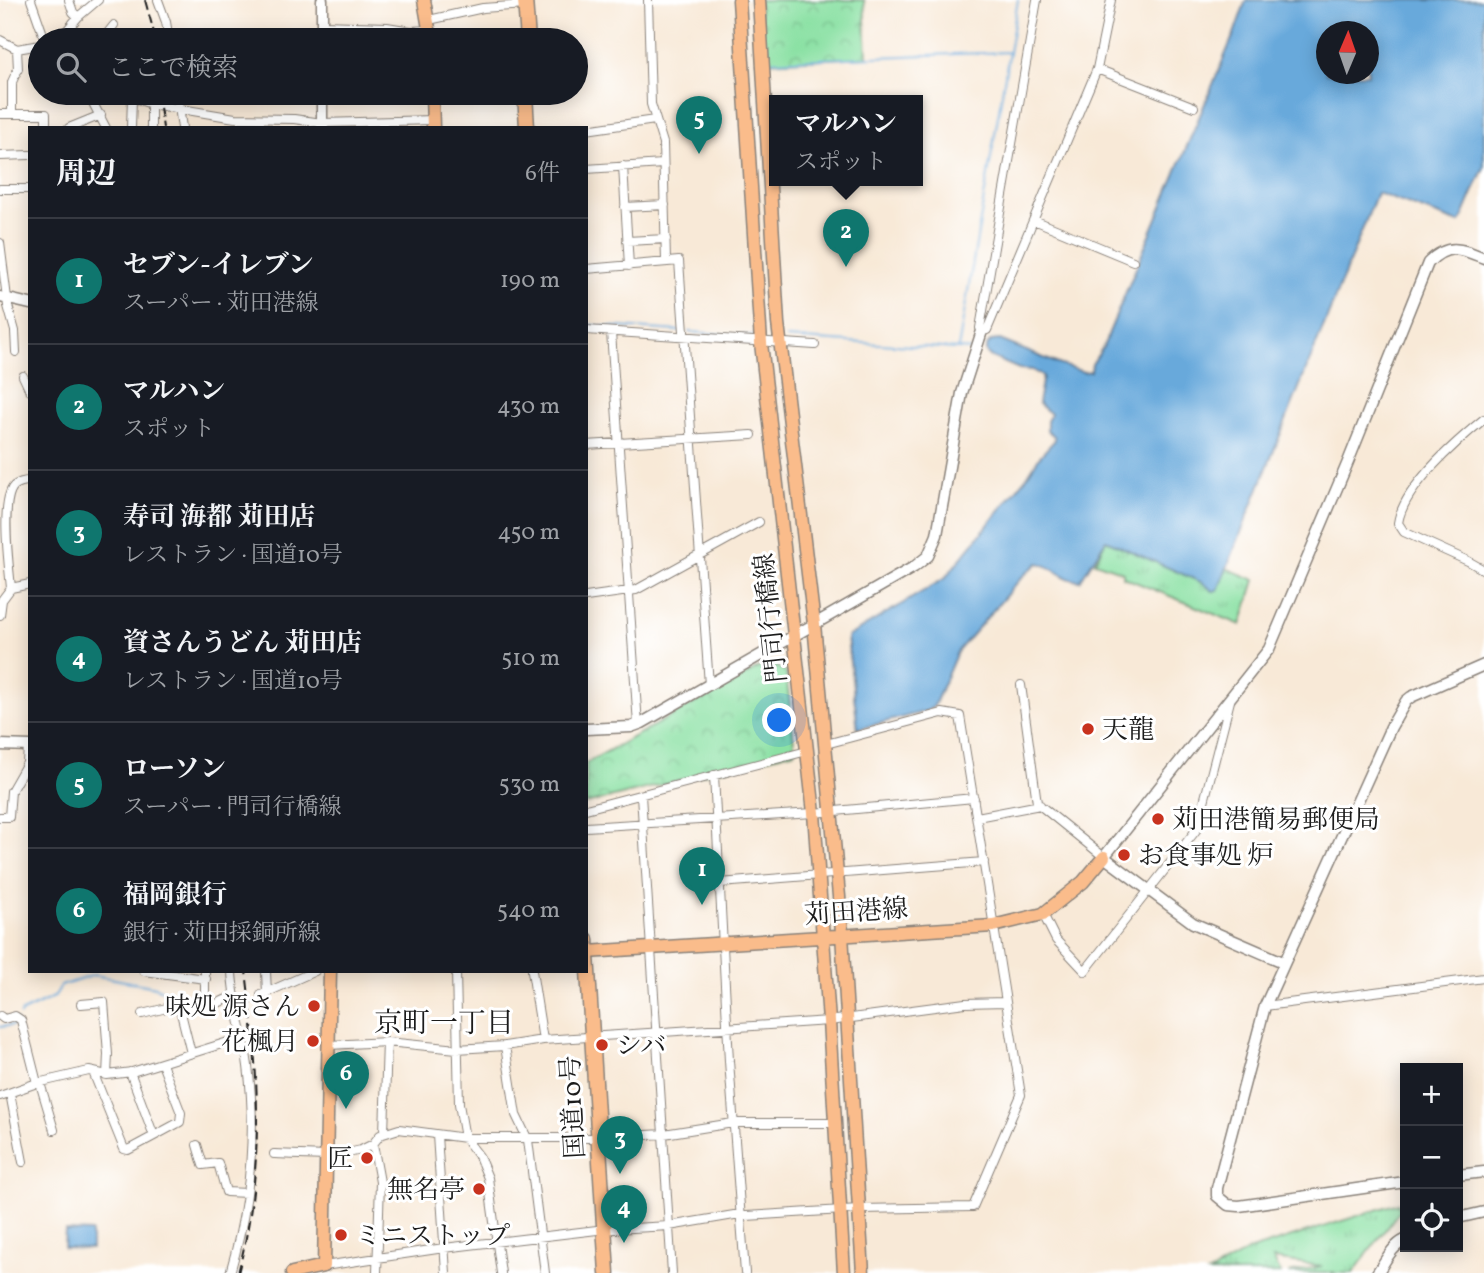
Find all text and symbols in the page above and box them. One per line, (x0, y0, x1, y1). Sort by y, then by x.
north arrow (1316, 21, 1379, 84)
search box (28, 28, 588, 105)
icon: search (52, 48, 90, 86)
text: ここで検索 (108, 51, 238, 87)
popup (769, 95, 923, 186)
pin: 5 (676, 96, 722, 154)
text: マルハン (795, 107, 897, 143)
text: スポット (795, 147, 887, 179)
text: 周辺 (56, 154, 116, 196)
text: 6件 (525, 158, 560, 190)
pin: 2 (823, 209, 869, 267)
text: セブン-イレブン (123, 248, 314, 284)
text: 1 (74, 265, 84, 297)
text: 190 m (500, 265, 560, 297)
text: スーパー · 苅田港線 (123, 288, 318, 320)
text: マルハン (123, 374, 225, 410)
text: 2 (73, 391, 85, 423)
text: 430 m (497, 391, 560, 423)
text: スポット (123, 414, 215, 446)
text: 寿司 海都 苅田店 (123, 500, 315, 536)
text: 3 (73, 517, 85, 549)
text: 450 m (498, 517, 560, 549)
text: レストラン · 国道10号 (123, 540, 343, 572)
street label: 門司行橋線 (747, 551, 797, 684)
text: 資さんうどん 苅田店 (123, 626, 362, 662)
text: 4 (72, 643, 86, 675)
text: 510 m (501, 643, 560, 675)
text: レストラン · 国道10号 (123, 666, 343, 698)
your location (762, 703, 796, 737)
place label: 天龍 (1102, 713, 1154, 749)
marker: 天龍 (1080, 721, 1096, 737)
text: ローソン (123, 752, 226, 788)
text: 5 (73, 769, 85, 801)
text: 530 m (499, 769, 560, 801)
text: スーパー · 門司行橋線 (123, 792, 341, 824)
place label: 苅田港簡易郵便局 (1172, 803, 1380, 839)
marker: 苅田港簡易郵便局 (1150, 811, 1166, 827)
place label: お食事処 炉 (1138, 839, 1273, 875)
pin: 1 (679, 847, 725, 905)
marker: お食事処 炉 (1116, 847, 1132, 863)
text: 福岡銀行 (123, 878, 227, 914)
street label: 苅田港線 (803, 891, 909, 935)
text: 6 (73, 895, 85, 927)
text: 540 m (497, 895, 560, 927)
text: 銀行 · 苅田採銅所線 (123, 918, 321, 950)
place label: 味処 源さん (165, 990, 300, 1026)
marker: 味処 源さん (306, 998, 322, 1014)
district label: 京町一丁目 (374, 1005, 514, 1044)
place label: 花楓月 (221, 1025, 299, 1061)
place label: シバ (616, 1029, 666, 1065)
marker: 花楓月 (305, 1033, 321, 1049)
marker: シバ (594, 1037, 610, 1053)
pin: 6 (323, 1051, 369, 1109)
street label: 国道10号 (553, 1054, 595, 1160)
map controls (1400, 1063, 1463, 1252)
button: + (1400, 1063, 1463, 1126)
pin: 3 (597, 1116, 643, 1174)
button: − (1400, 1126, 1463, 1189)
place label: 匠 (327, 1142, 353, 1178)
marker: 匠 (359, 1150, 375, 1166)
place label: 無名亭 (387, 1173, 465, 1209)
marker: 無名亭 (471, 1181, 487, 1197)
pin: 4 (601, 1185, 647, 1243)
button: locate (1400, 1189, 1463, 1252)
place label: ミニストップ (355, 1219, 510, 1255)
marker: ミニストップ (333, 1227, 349, 1243)

